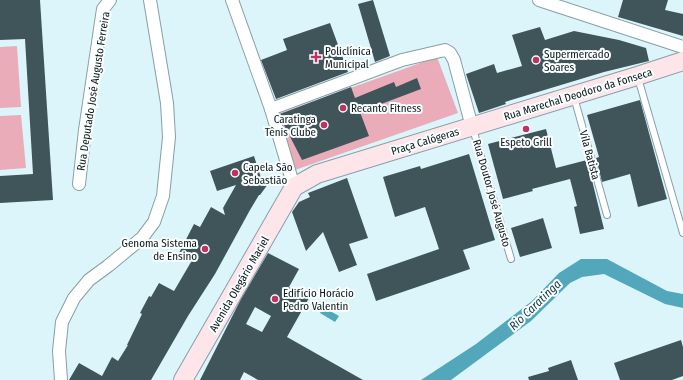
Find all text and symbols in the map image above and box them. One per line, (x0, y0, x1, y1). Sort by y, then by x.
street label: Rua Deputado José Augusto Ferreira (74, 11, 113, 172)
place label: Policlínica Municipal (325, 45, 371, 71)
place label: Supermercado Soares (544, 48, 610, 74)
marker: Policlínica Municipal (310, 51, 322, 63)
marker: Supermercado Soares (531, 55, 541, 65)
street label: Rua Marechal Deodoro da Fonseca (502, 66, 654, 123)
place label: Recanto Fitness (351, 102, 422, 115)
marker: Recanto Fitness (338, 103, 348, 113)
place label: Caratinga Tênis Clube (265, 113, 316, 139)
marker: Caratinga Tênis Clube (319, 120, 329, 130)
marker: Espeto Grill (521, 124, 531, 134)
street label: Praça Calógeras (390, 125, 461, 158)
street label: Vila Batista (577, 129, 602, 181)
place label: Espeto Grill (500, 136, 552, 149)
street label: Rua Doutor José Augusto (470, 138, 513, 249)
place label: Capela São Sebastião (243, 161, 293, 187)
marker: Capela São Sebastião (230, 168, 240, 178)
street label: Avenida Olegário Maciel (207, 234, 272, 334)
place label: Genoma Sistema de Ensino (122, 237, 197, 263)
marker: Genoma Sistema de Ensino (200, 244, 210, 254)
water label: Rio Caratinga (506, 277, 564, 333)
place label: Edifício Horácio Pedro Valentin (283, 287, 354, 313)
marker: Edifício Horácio Pedro Valentin (270, 294, 280, 304)

